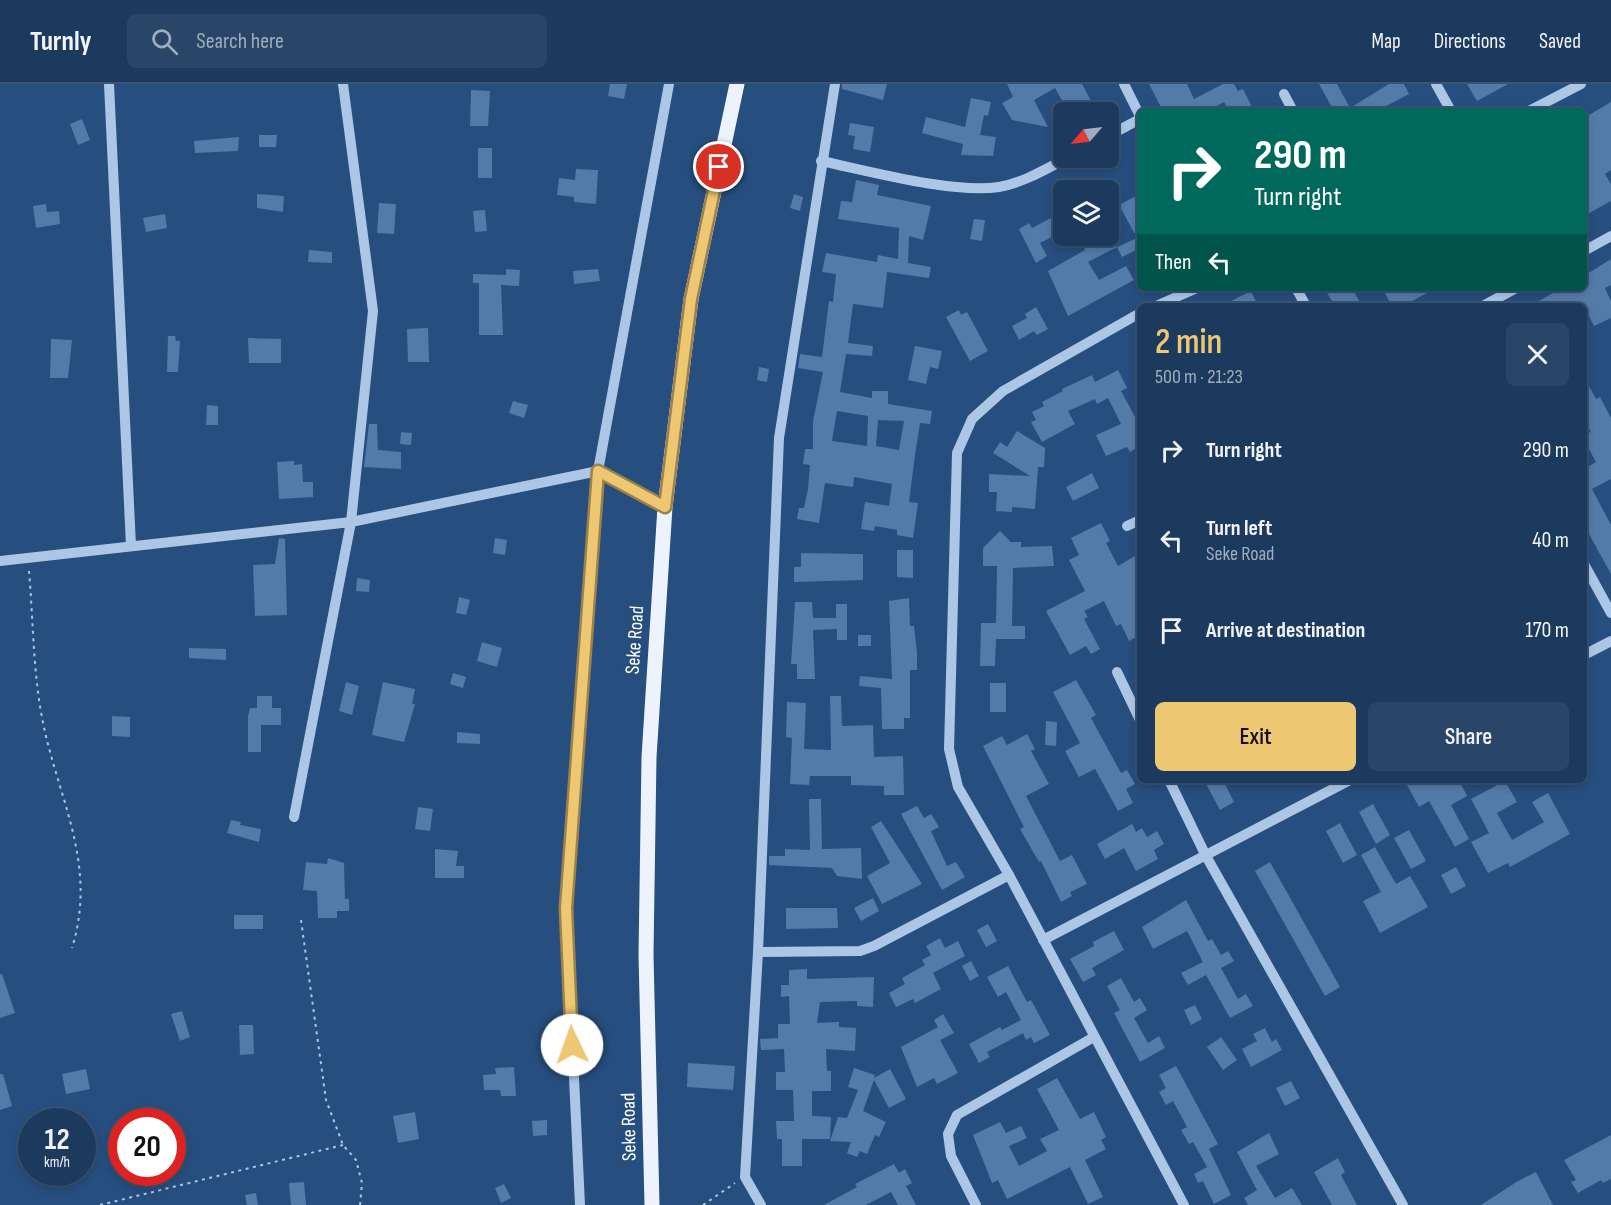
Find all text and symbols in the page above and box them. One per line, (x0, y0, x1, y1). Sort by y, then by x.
search box (127, 14, 547, 68)
text: Turnly (30, 25, 91, 58)
icon: search (148, 25, 181, 58)
text: Search here (196, 28, 284, 55)
text: Map (1371, 29, 1401, 54)
text: Directions (1434, 29, 1506, 54)
text: Saved (1539, 29, 1581, 54)
north arrow (1053, 102, 1119, 168)
map controls (1053, 102, 1119, 246)
text: 290 m (1254, 130, 1347, 181)
icon: right (1155, 132, 1233, 210)
pin (693, 141, 744, 192)
icon: arrive (702, 150, 735, 183)
button: layers (1053, 180, 1119, 246)
text: Turn right (1254, 181, 1341, 213)
icon: left (1203, 246, 1236, 279)
text: Then (1155, 249, 1191, 276)
text: 2 min (1155, 321, 1222, 364)
button: close (1506, 323, 1569, 386)
text: 500 m · 21:23 (1155, 365, 1243, 389)
icon: right (1155, 434, 1188, 467)
text: Turn right (1206, 437, 1282, 464)
text: 290 m (1523, 437, 1569, 464)
text: Turn left (1206, 515, 1272, 542)
icon: left (1155, 524, 1188, 557)
text: 40 m (1532, 527, 1569, 554)
text: Seke Road (1206, 542, 1274, 566)
street label: Seke Road (621, 605, 649, 675)
icon: arrive (1155, 614, 1188, 647)
text: Arrive at destination (1206, 617, 1365, 644)
text: 170 m (1525, 617, 1569, 644)
button: Exit (1155, 702, 1356, 771)
button: Share (1368, 702, 1569, 771)
position arrow (540, 1013, 604, 1077)
street label: Seke Road (616, 1093, 642, 1161)
speed limit sign: 20 (108, 1108, 186, 1186)
text: 12 (44, 1122, 70, 1158)
text: km/h (44, 1153, 70, 1172)

